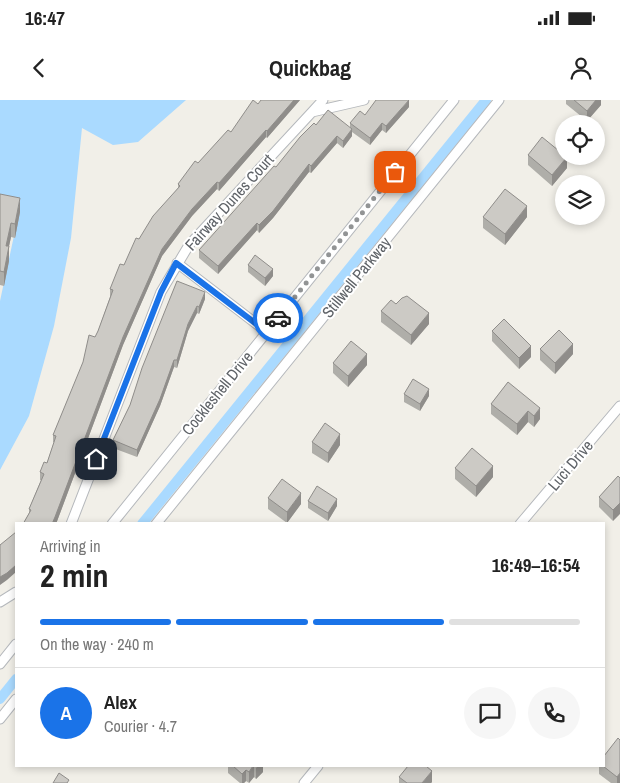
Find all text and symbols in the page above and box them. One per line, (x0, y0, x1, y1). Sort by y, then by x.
text: 16:47 (25, 5, 65, 31)
text: Quickbag (269, 53, 351, 83)
icon: back (25, 54, 53, 82)
icon: person (567, 54, 595, 82)
map controls (555, 115, 605, 225)
button: locate (555, 115, 605, 165)
street label: Fairway Dunes Court (180, 149, 279, 255)
pin (374, 151, 416, 193)
icon: bag (381, 158, 409, 186)
button: layers (555, 175, 605, 225)
street label: Stillwell Parkway (316, 231, 396, 322)
courier (253, 293, 303, 343)
icon: car (264, 304, 292, 332)
street label: Cockleshell Drive (176, 346, 258, 440)
street label: Luci Drive (542, 435, 598, 495)
pin (75, 438, 117, 480)
icon: home (82, 445, 110, 473)
text: Arriving in (40, 535, 101, 557)
text: 16:49–16:54 (492, 552, 580, 578)
text: 2 min (40, 554, 109, 597)
text: On the way · 240 m (40, 633, 154, 655)
button: chat (464, 687, 516, 739)
button: phone (528, 687, 580, 739)
text: Alex (104, 689, 137, 715)
text: A (60, 700, 72, 726)
text: Courier · 4.7 (104, 715, 177, 737)

